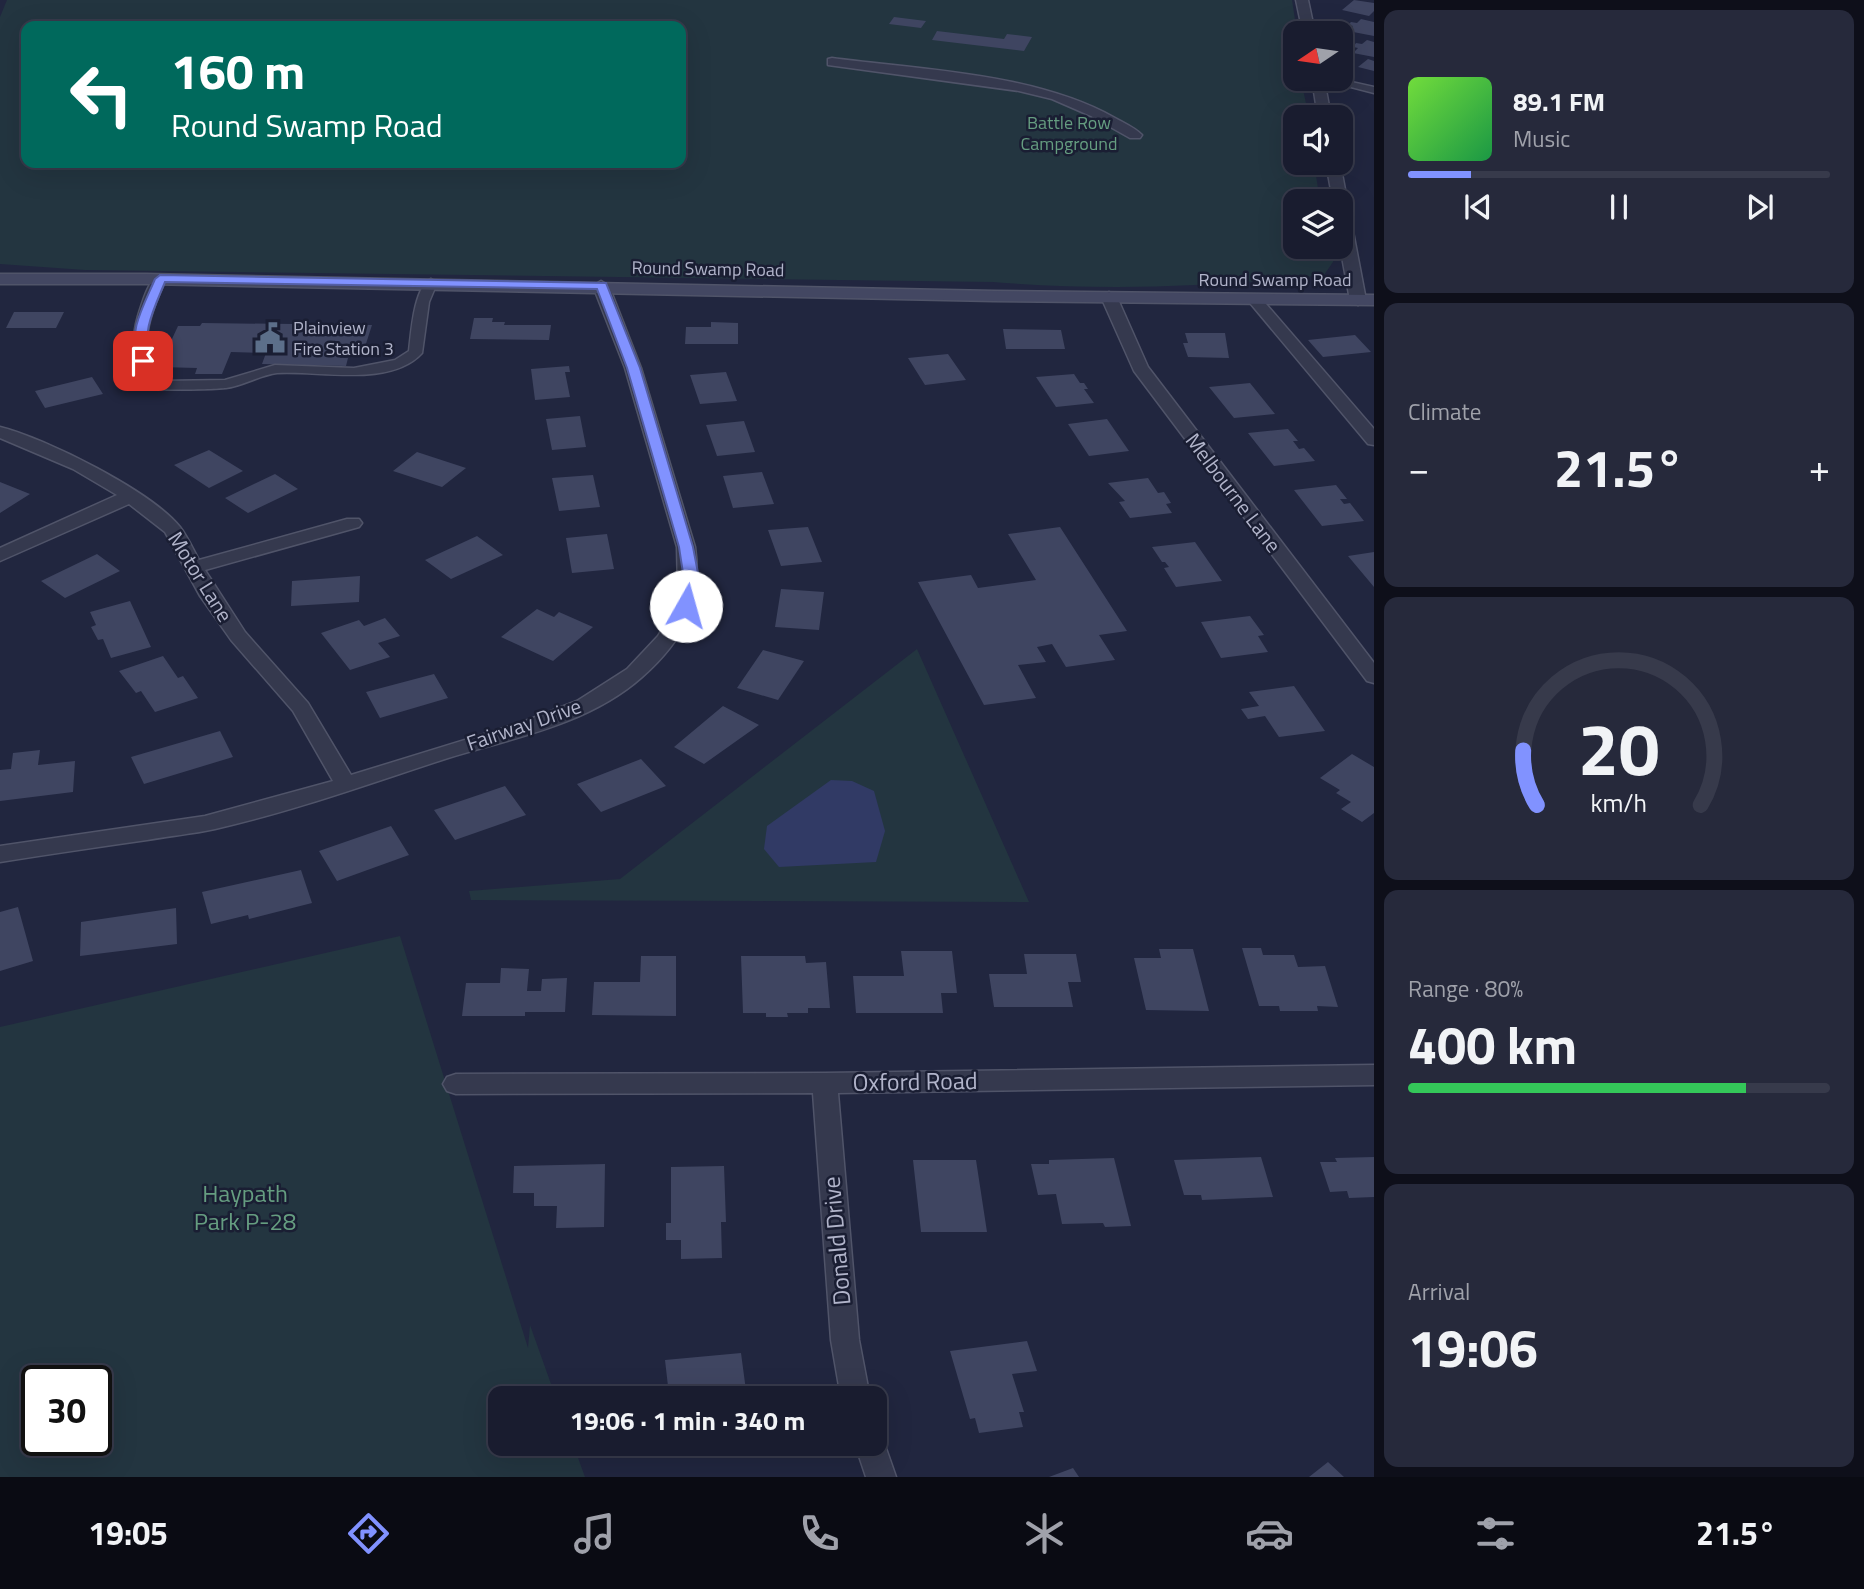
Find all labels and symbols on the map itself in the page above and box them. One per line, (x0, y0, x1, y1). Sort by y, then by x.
north arrow (1283, 21, 1353, 91)
park label: Battle Row Campground (1021, 109, 1117, 157)
street label: Round Swamp Road (631, 254, 785, 283)
street label: Round Swamp Road (1199, 266, 1351, 293)
place label: Plainview Fire Station 3 (293, 314, 394, 362)
public building icon: Plainview Fire Station 3 (253, 321, 287, 355)
pin (113, 331, 173, 391)
street label: Melbourne Lane (1178, 426, 1289, 559)
street label: Motor Lane (160, 525, 241, 628)
position arrow (649, 569, 723, 643)
street label: Fairway Drive (462, 689, 585, 759)
street label: Oxford Road (852, 1062, 978, 1100)
park label: Haypath Park P-28 (194, 1175, 296, 1239)
street label: Donald Drive (812, 1175, 860, 1307)
speed limit sign: 30 (21, 1365, 112, 1456)

